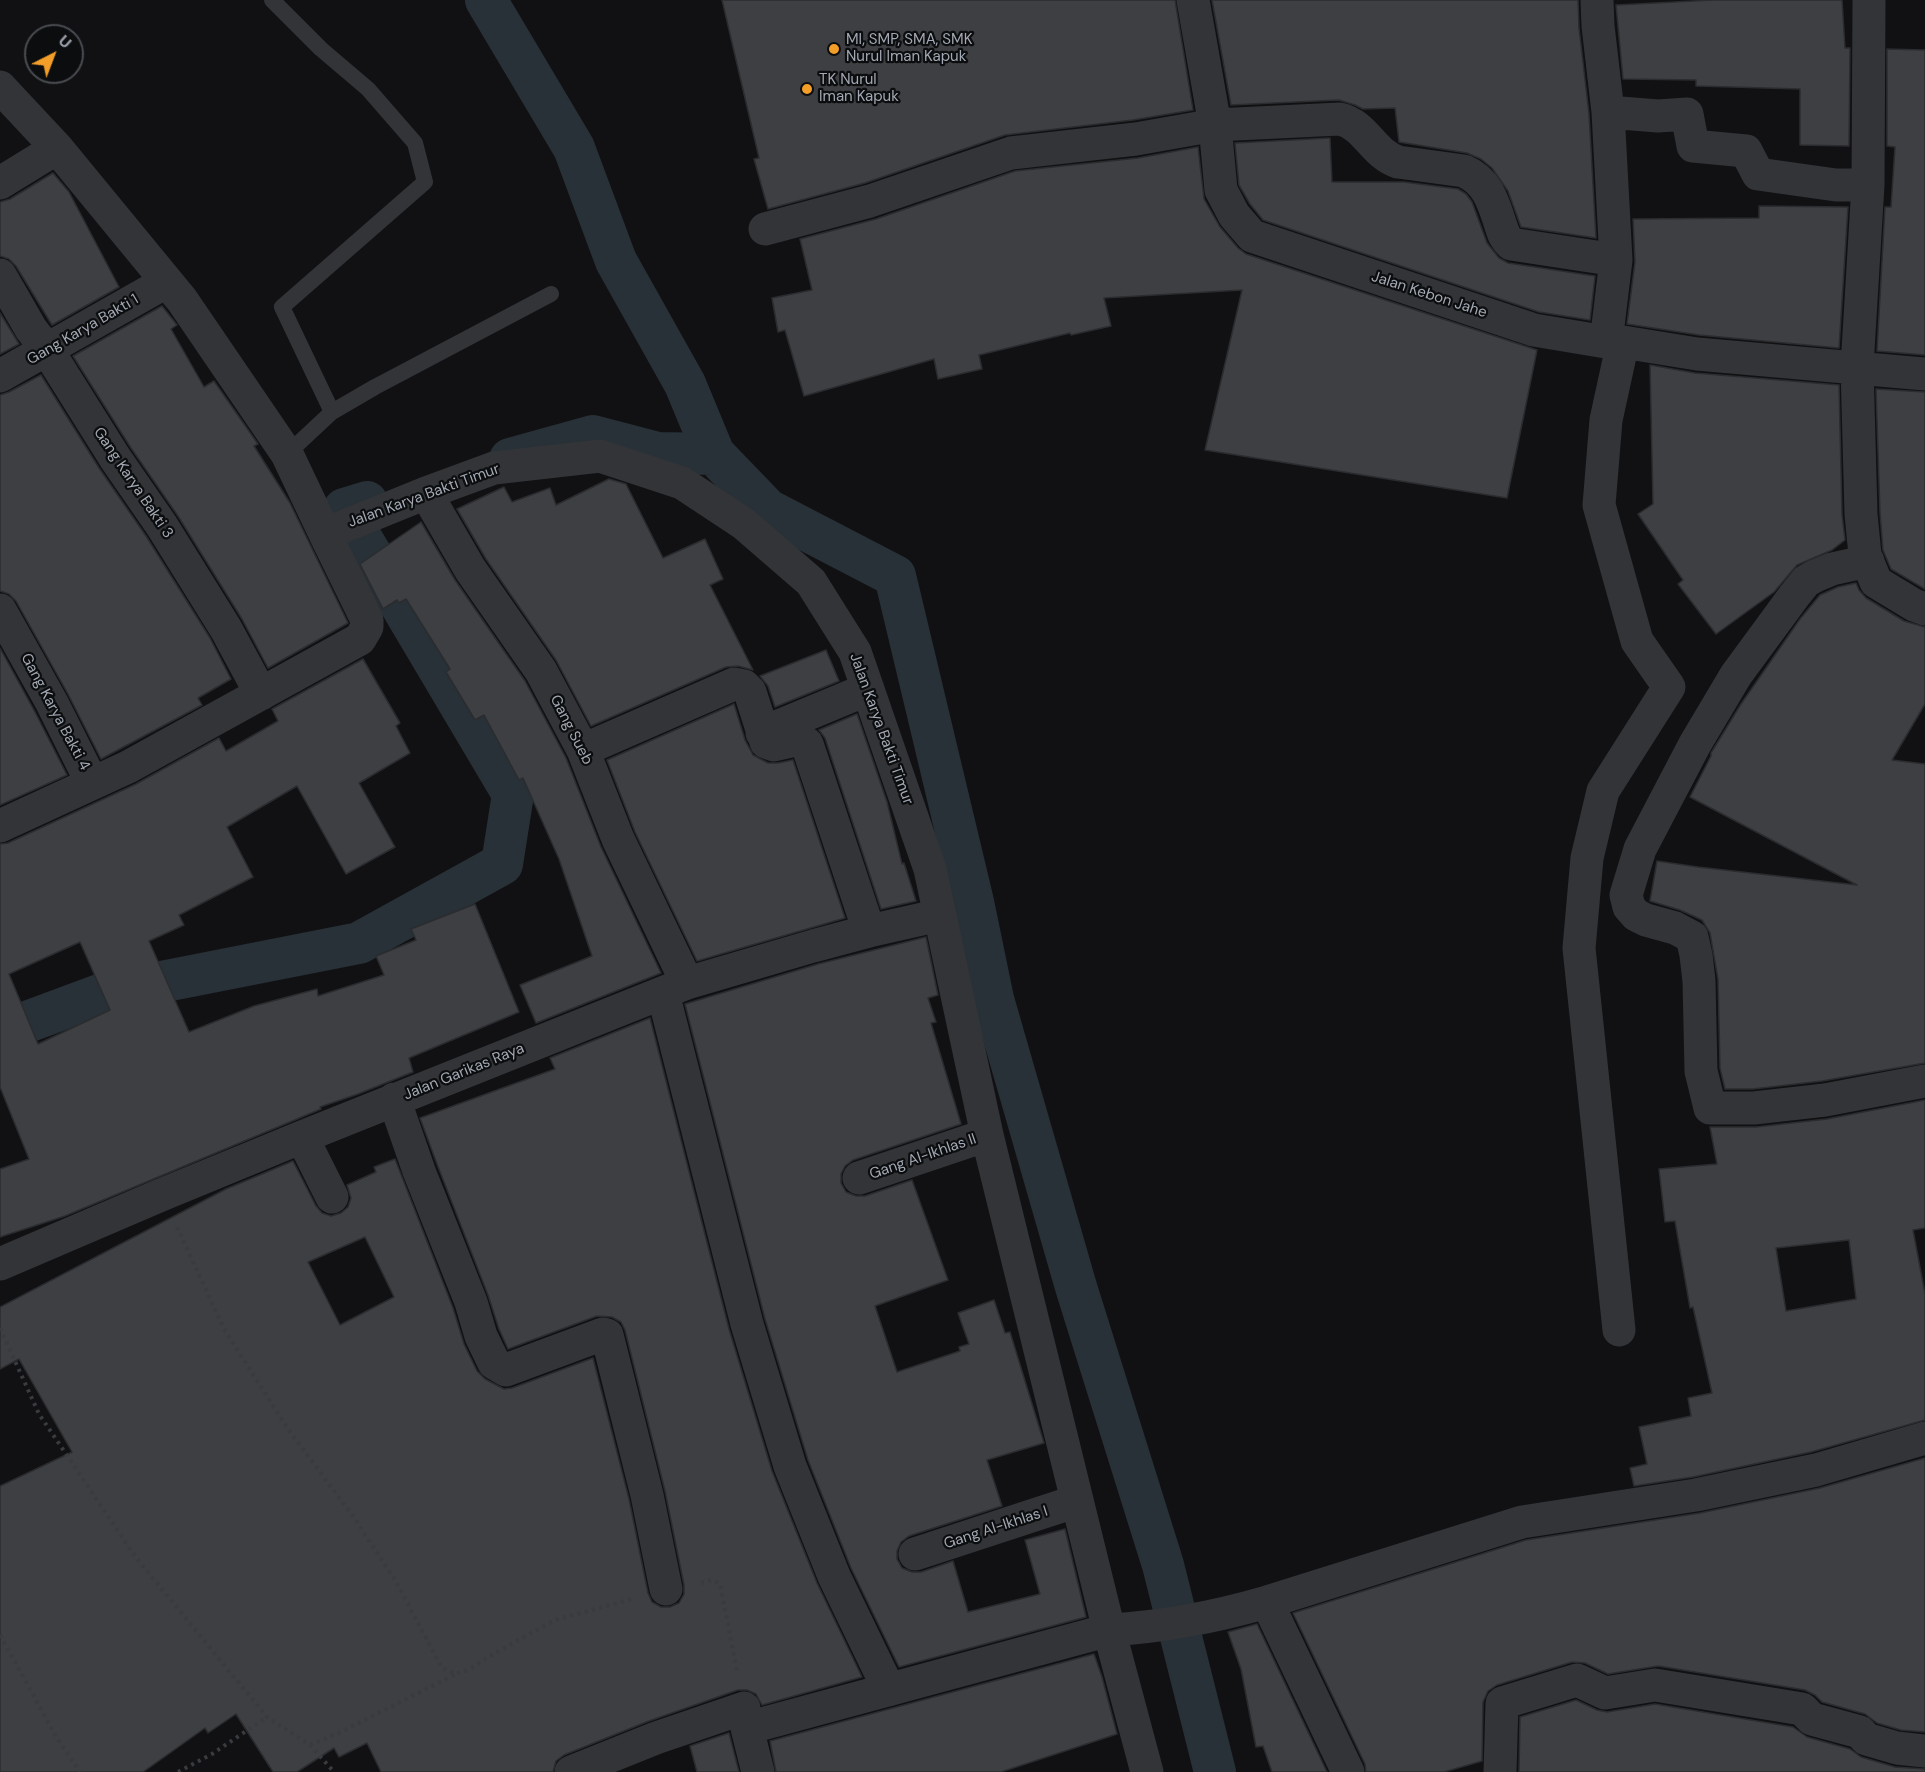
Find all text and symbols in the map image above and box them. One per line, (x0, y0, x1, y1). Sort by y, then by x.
north arrow (24, 24, 84, 84)
text: U (54, 30, 76, 53)
place label: MI, SMP, SMA, SMK Nurul Iman Kapuk (846, 31, 972, 66)
marker: MI, SMP, SMA, SMK Nurul Iman Kapuk (827, 42, 841, 56)
place label: TK Nurul Iman Kapuk (819, 71, 899, 106)
marker: TK Nurul Iman Kapuk (800, 82, 814, 96)
street label: Jalan Kebon Jahe (1369, 268, 1489, 322)
street label: Gang Karya Bakti 1 (24, 291, 142, 369)
street label: Gang Karya Bakti 3 (89, 424, 177, 542)
street label: Jalan Karya Bakti Timur (346, 460, 502, 532)
street label: Gang Karya Bakti 4 (17, 650, 93, 774)
street label: Jalan Karya Bakti Timur (845, 651, 917, 807)
street label: Gang Sueb (546, 692, 596, 768)
street label: Jalan Garikas Raya (401, 1040, 527, 1104)
street label: Gang Al-Ikhlas II (867, 1130, 979, 1184)
street label: Gang Al-Ikhlas I (942, 1503, 1050, 1553)

